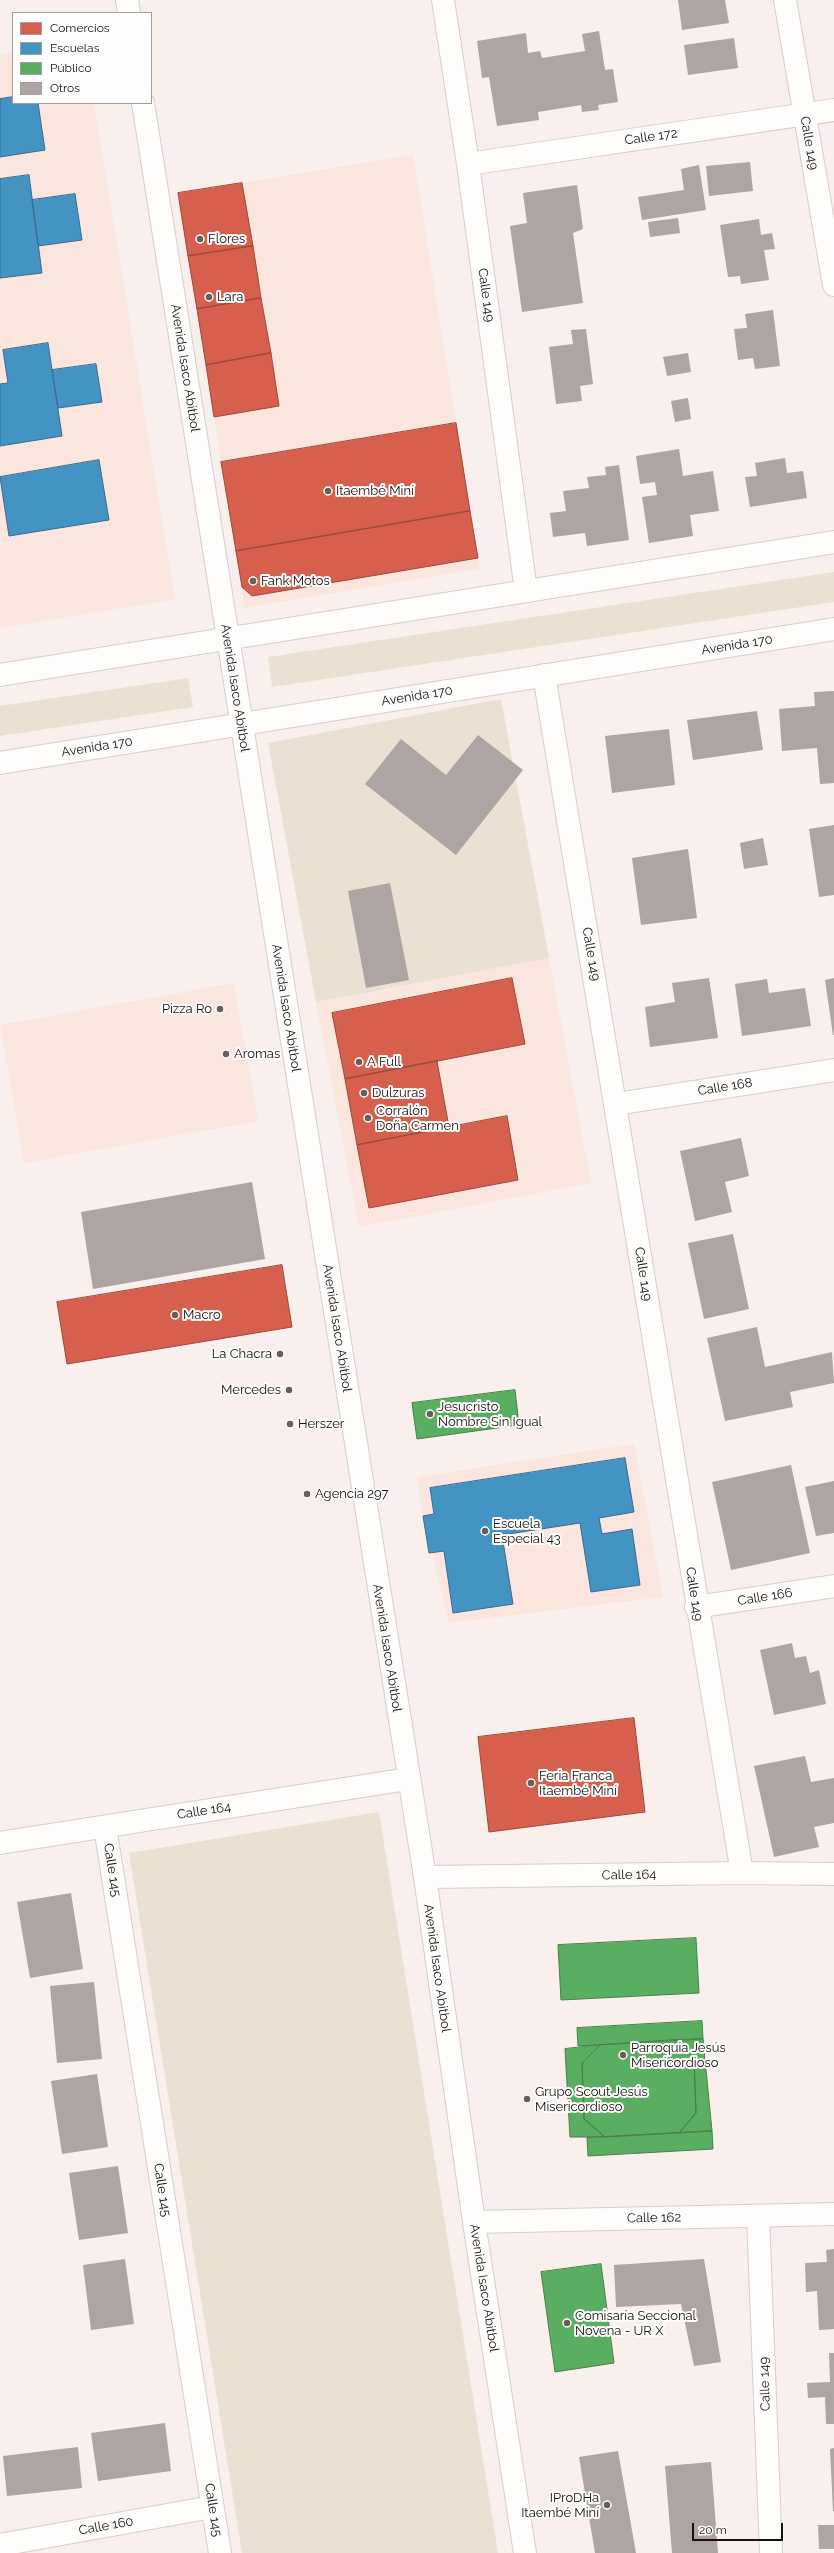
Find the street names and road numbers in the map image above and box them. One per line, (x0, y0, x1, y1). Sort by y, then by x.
street label: Calle 149 (797, 115, 821, 171)
street label: Calle 172 (624, 126, 678, 148)
street label: Calle 149 (474, 267, 498, 323)
street label: Avenida Isaco Abitbol (167, 303, 203, 433)
street label: Avenida Isaco Abitbol (217, 623, 253, 753)
street label: Avenida 170 (700, 632, 774, 658)
street label: Avenida 170 (380, 683, 454, 709)
street label: Avenida 170 (60, 734, 134, 760)
street label: Calle 149 (579, 926, 603, 982)
street label: Avenida Isaco Abitbol (268, 943, 304, 1073)
street label: Calle 168 (697, 1075, 753, 1099)
street label: Calle 149 (631, 1246, 655, 1302)
street label: Avenida Isaco Abitbol (319, 1263, 355, 1393)
street label: Calle 149 (682, 1566, 706, 1622)
street label: Avenida Isaco Abitbol (369, 1583, 405, 1713)
street label: Calle 166 (736, 1585, 794, 1609)
street label: Calle 164 (176, 1799, 232, 1823)
street label: Calle 145 (100, 1842, 124, 1898)
street label: Calle 164 (602, 1867, 656, 1883)
street label: Avenida Isaco Abitbol (420, 1903, 454, 2033)
street label: Calle 145 (150, 2162, 174, 2218)
street label: Calle 162 (627, 2210, 681, 2226)
street label: Avenida Isaco Abitbol (466, 2223, 502, 2353)
street label: Calle 149 (756, 2357, 774, 2411)
street label: Calle 145 (201, 2482, 225, 2538)
street label: Calle 160 (77, 2514, 135, 2538)

